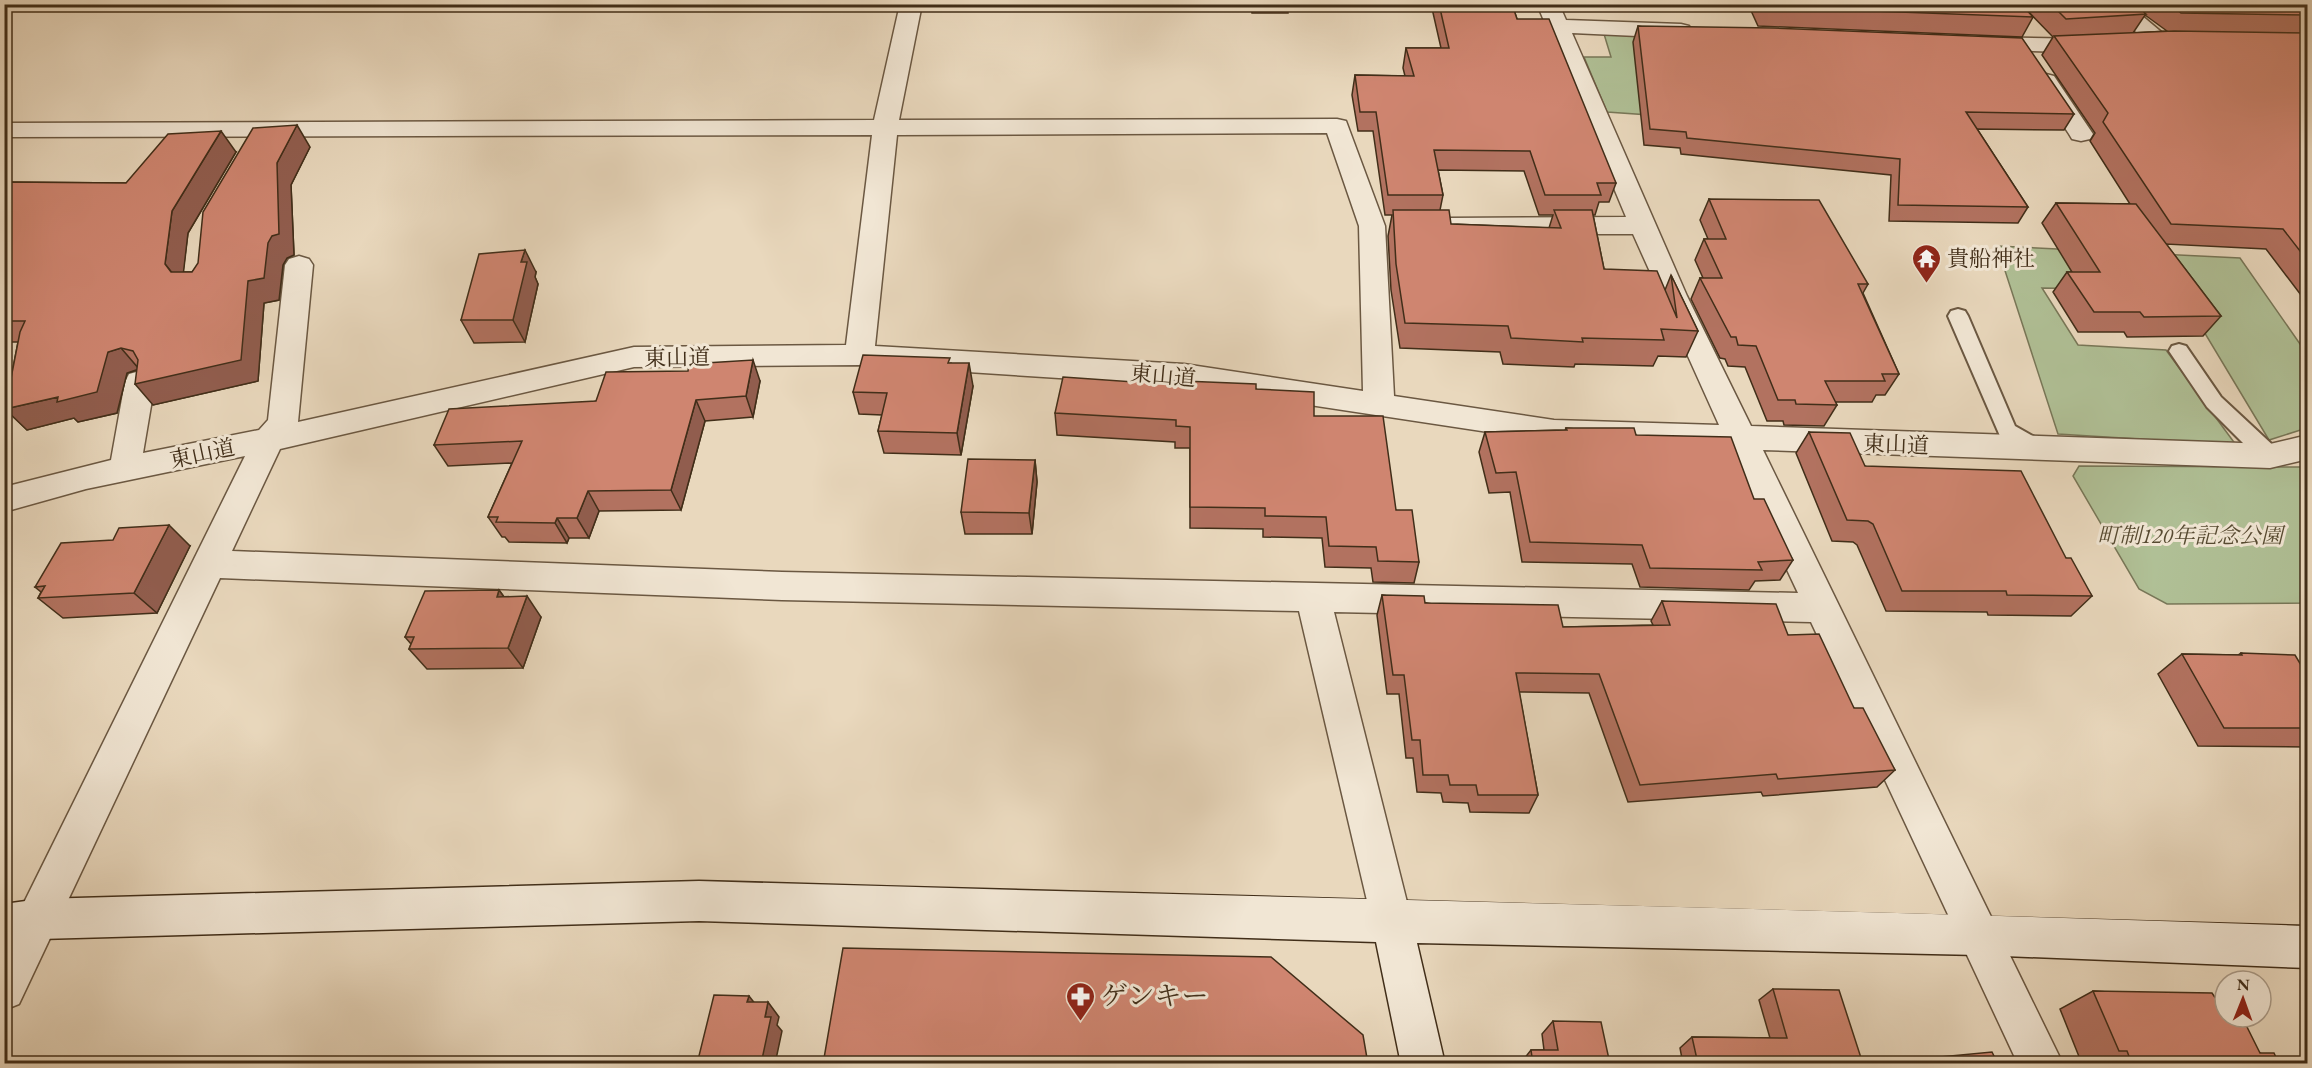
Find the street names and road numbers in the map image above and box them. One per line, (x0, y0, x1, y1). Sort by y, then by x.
street label: 東山道 (644, 342, 710, 373)
street label: 東山道 (1129, 358, 1197, 393)
street label: 東山道 (1862, 429, 1929, 460)
street label: 東山道 (167, 432, 237, 475)

